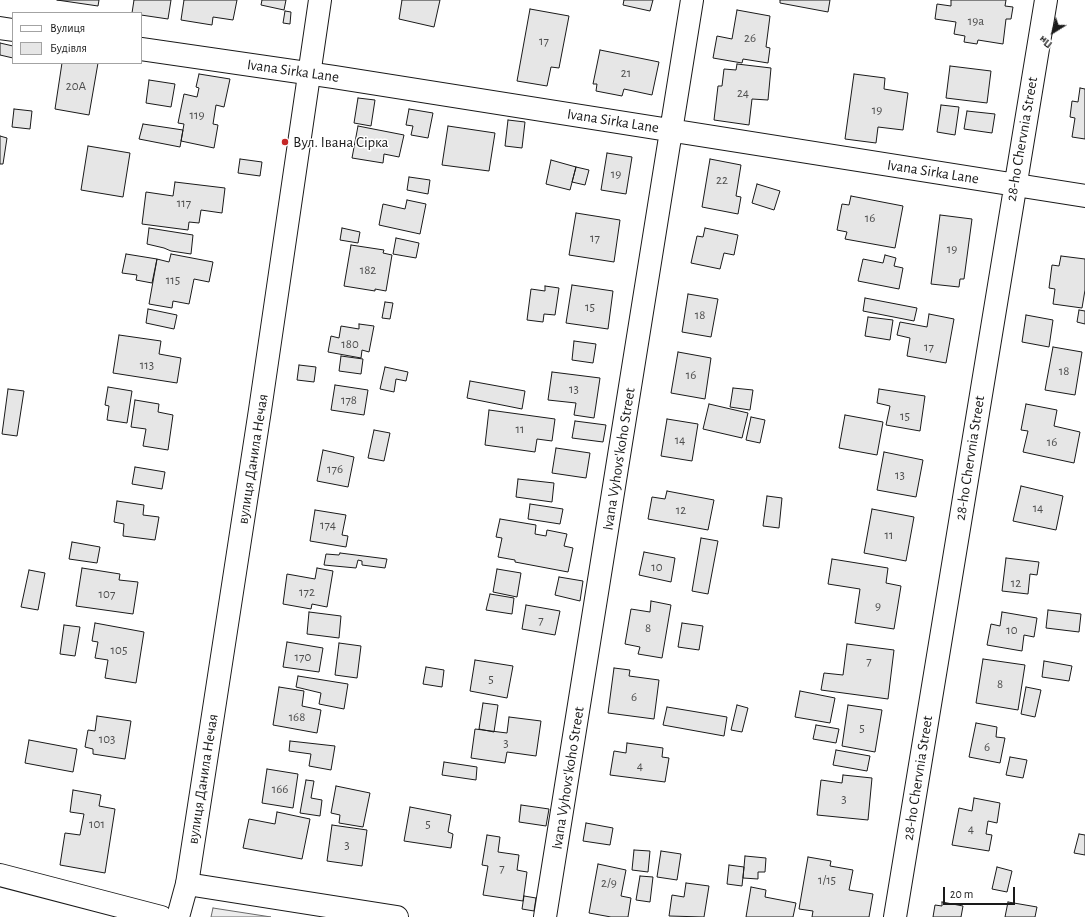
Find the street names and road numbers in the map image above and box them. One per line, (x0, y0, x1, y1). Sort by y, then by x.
street label: Ivana Sirka Lane (246, 56, 340, 86)
street label: 28-ho Chervnia Street (1002, 75, 1042, 203)
street label: Ivana Sirka Lane (566, 105, 660, 137)
street label: Ivana Sirka Lane (886, 156, 980, 188)
street label: Ivana Vyhovs'koho Street (599, 386, 639, 532)
street label: вулиця Данила Нечая (234, 393, 272, 525)
street label: 28-ho Chervnia Street (951, 394, 989, 522)
street label: Ivana Vyhovs'koho Street (548, 705, 588, 851)
street label: вулиця Данила Нечая (184, 713, 222, 845)
street label: 28-ho Chervnia Street (899, 714, 937, 842)

